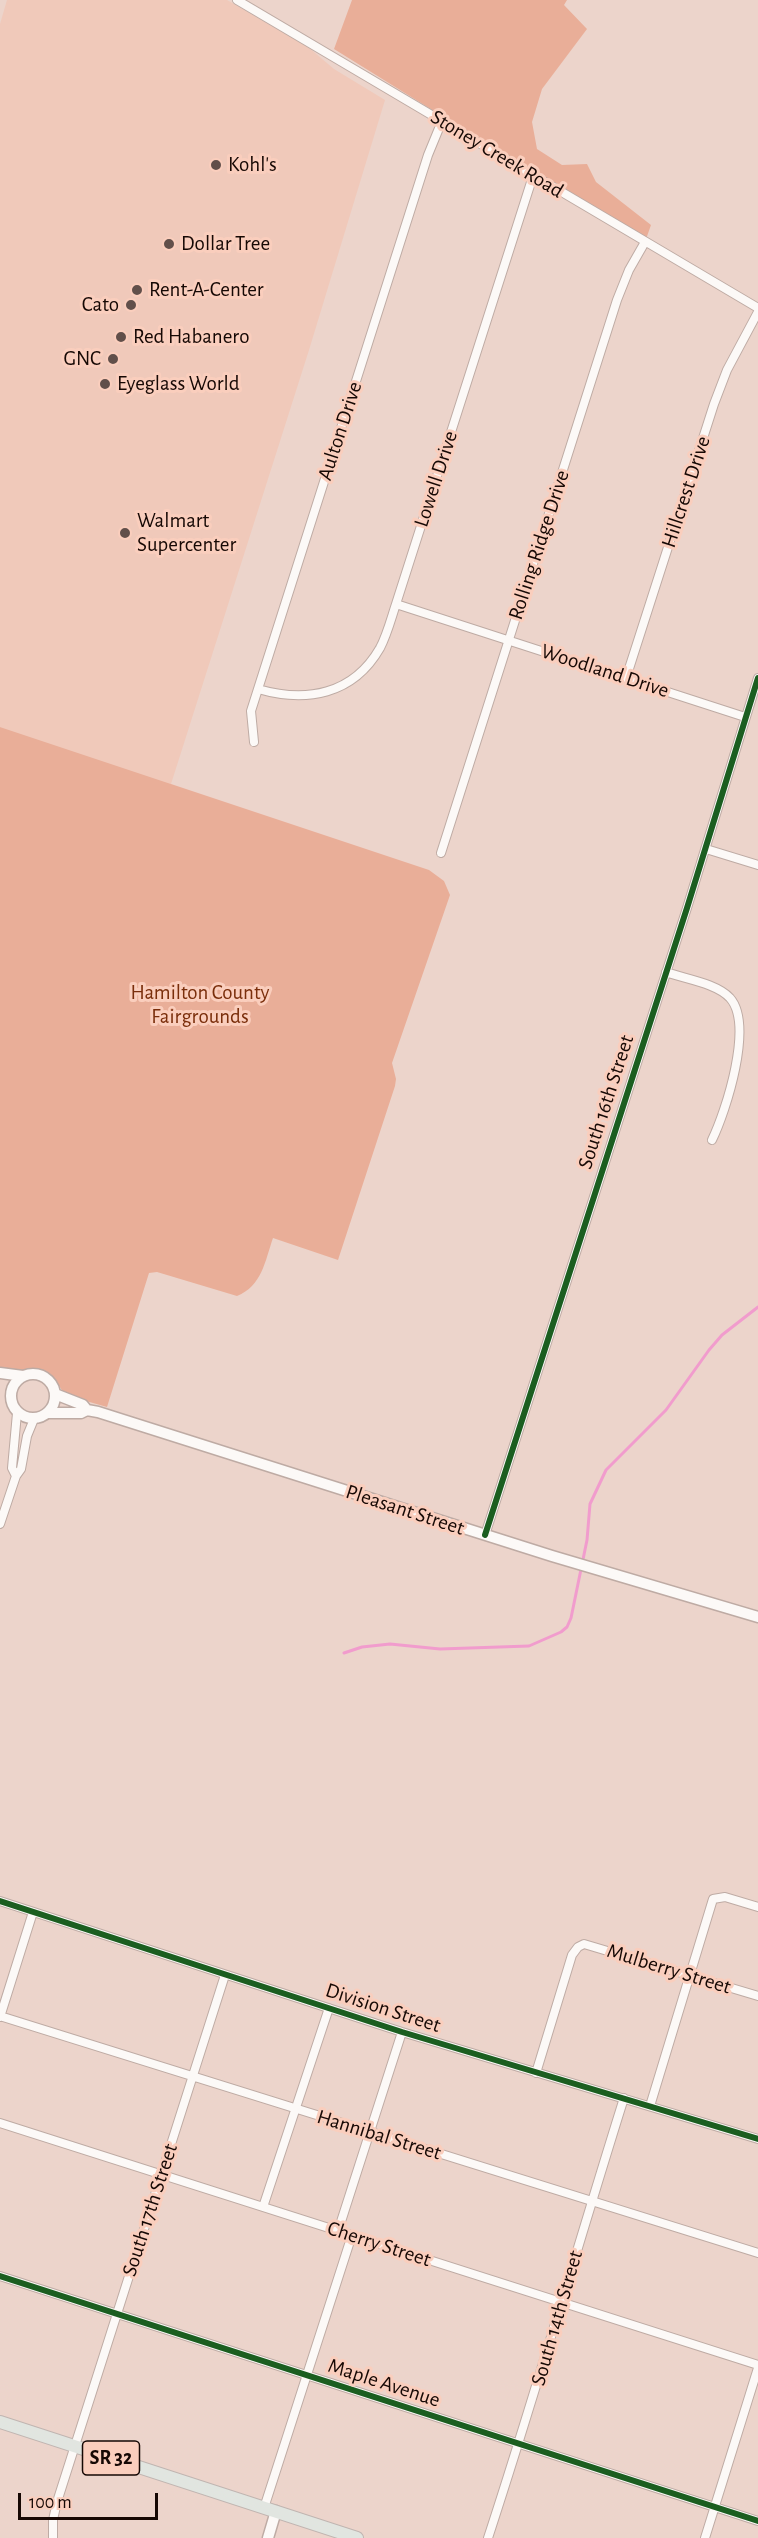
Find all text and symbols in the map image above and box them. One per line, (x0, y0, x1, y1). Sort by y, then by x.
street label: Stoney Creek Road (426, 104, 568, 204)
place label: Kohl's (228, 152, 277, 178)
marker: Kohl's (209, 158, 223, 172)
place label: Dollar Tree (181, 231, 270, 257)
marker: Dollar Tree (162, 237, 176, 251)
place label: Rent-A-Center (149, 277, 264, 303)
marker: Rent-A-Center (130, 283, 144, 297)
place label: Cato (82, 292, 119, 318)
marker: Cato (124, 298, 138, 312)
place label: Red Habanero (133, 324, 249, 350)
marker: Red Habanero (114, 330, 128, 344)
place label: GNC (63, 346, 101, 372)
marker: GNC (106, 352, 120, 366)
place label: Eyeglass World (117, 371, 240, 397)
marker: Eyeglass World (98, 377, 112, 391)
street label: Aulton Drive (312, 379, 368, 483)
street label: Lowell Drive (409, 428, 463, 530)
street label: Hillcrest Drive (656, 433, 716, 551)
street label: Rolling Ridge Drive (503, 467, 575, 623)
place label: Walmart Supercenter (137, 508, 236, 558)
marker: Walmart Supercenter (118, 526, 132, 540)
street label: Woodland Drive (538, 638, 672, 704)
park label: Hamilton County Fairgrounds (130, 980, 270, 1030)
street label: South 16th Street (573, 1032, 639, 1172)
street label: Pleasant Street (343, 1479, 467, 1541)
street label: Mulberry Street (604, 1938, 734, 2000)
street label: Division Street (322, 1978, 444, 2038)
street label: Hannibal Street (314, 2104, 444, 2166)
street label: South 17th Street (117, 2140, 183, 2280)
street label: Cherry Street (324, 2215, 434, 2273)
street label: South 14th Street (526, 2248, 588, 2388)
street label: Maple Avenue (325, 2353, 443, 2413)
road number: SR 32 (82, 2441, 140, 2475)
scale bar (21, 2481, 160, 2519)
text: 100 m (29, 2494, 72, 2512)

